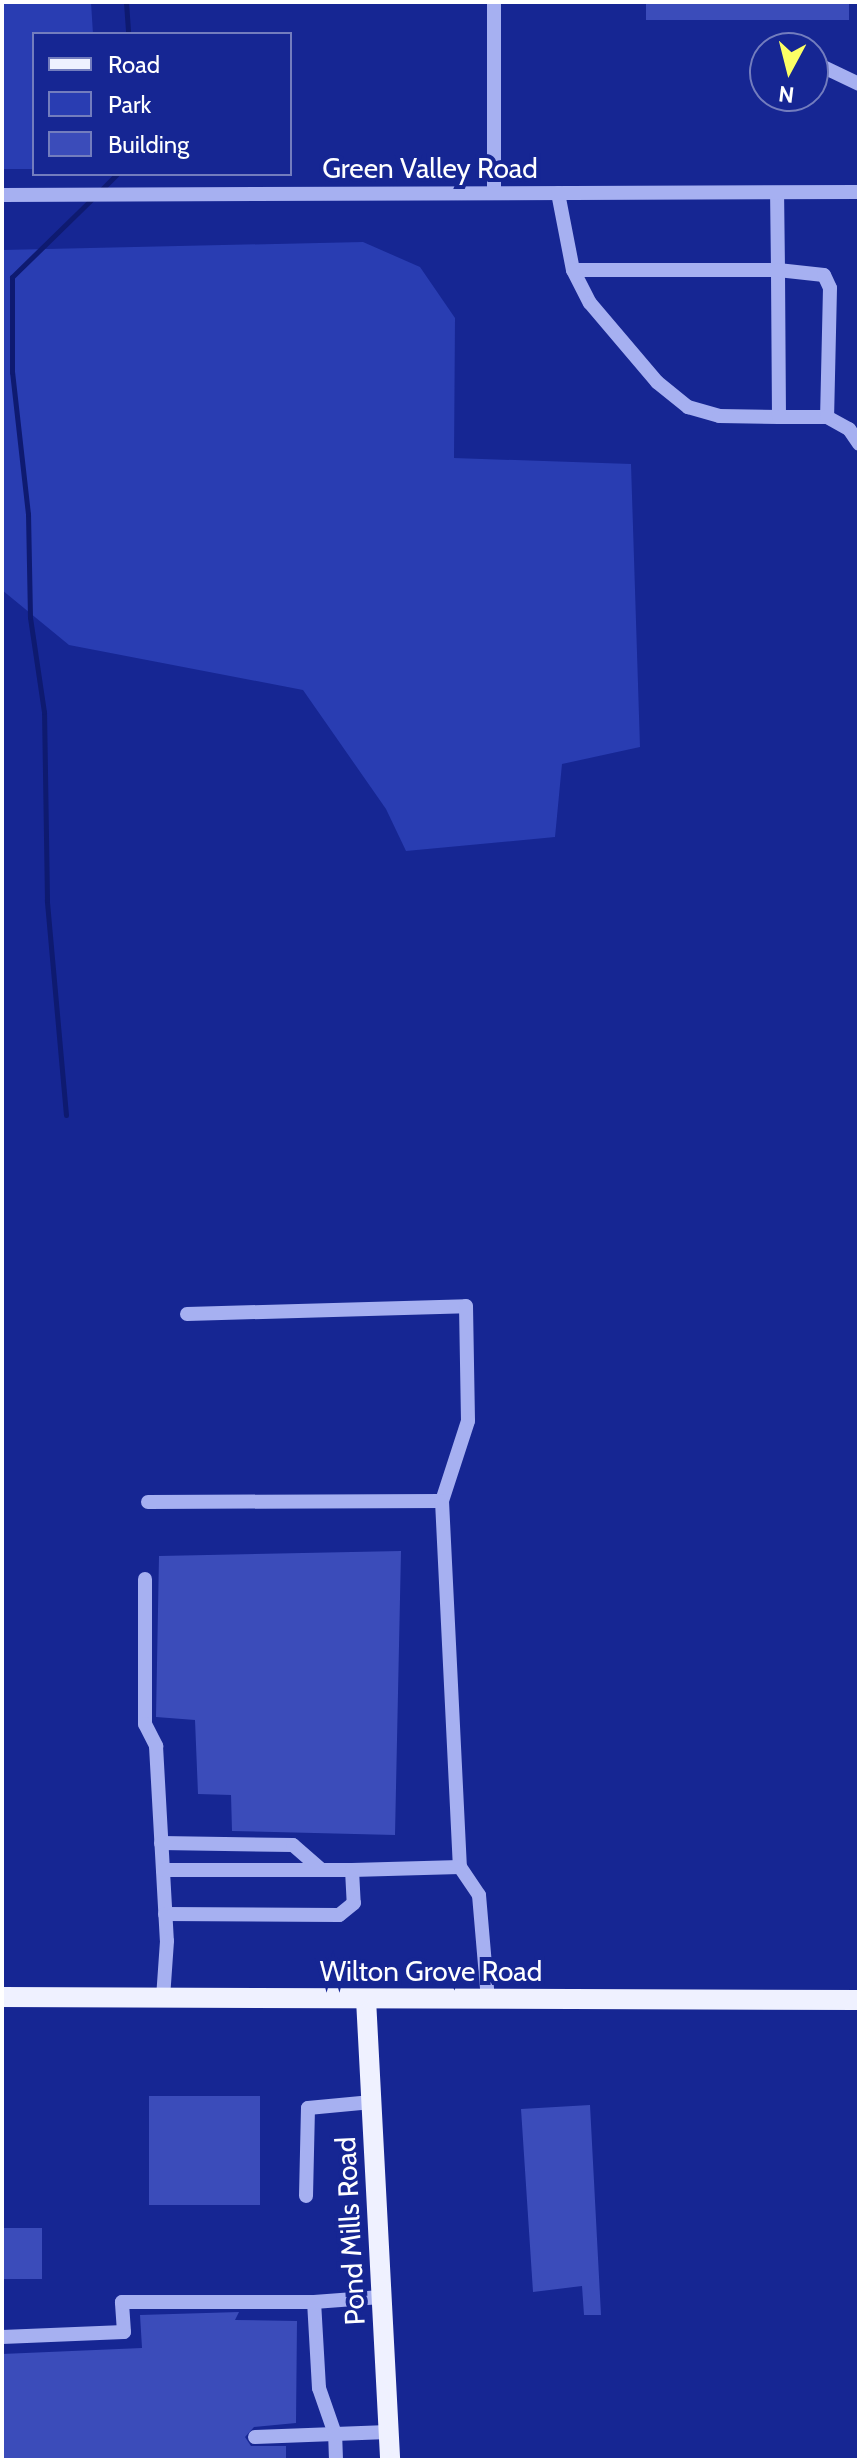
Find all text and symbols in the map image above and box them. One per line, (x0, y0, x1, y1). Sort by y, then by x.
legend (32, 32, 292, 176)
north arrow (749, 32, 829, 112)
text: Road (108, 50, 160, 79)
text: N (777, 80, 796, 109)
text: Park (108, 90, 151, 119)
text: Building (108, 130, 189, 159)
street label: Green Valley Road (322, 151, 538, 185)
street label: Wilton Grove Road (320, 1954, 542, 1988)
street label: Pond Mills Road (328, 2136, 372, 2326)

